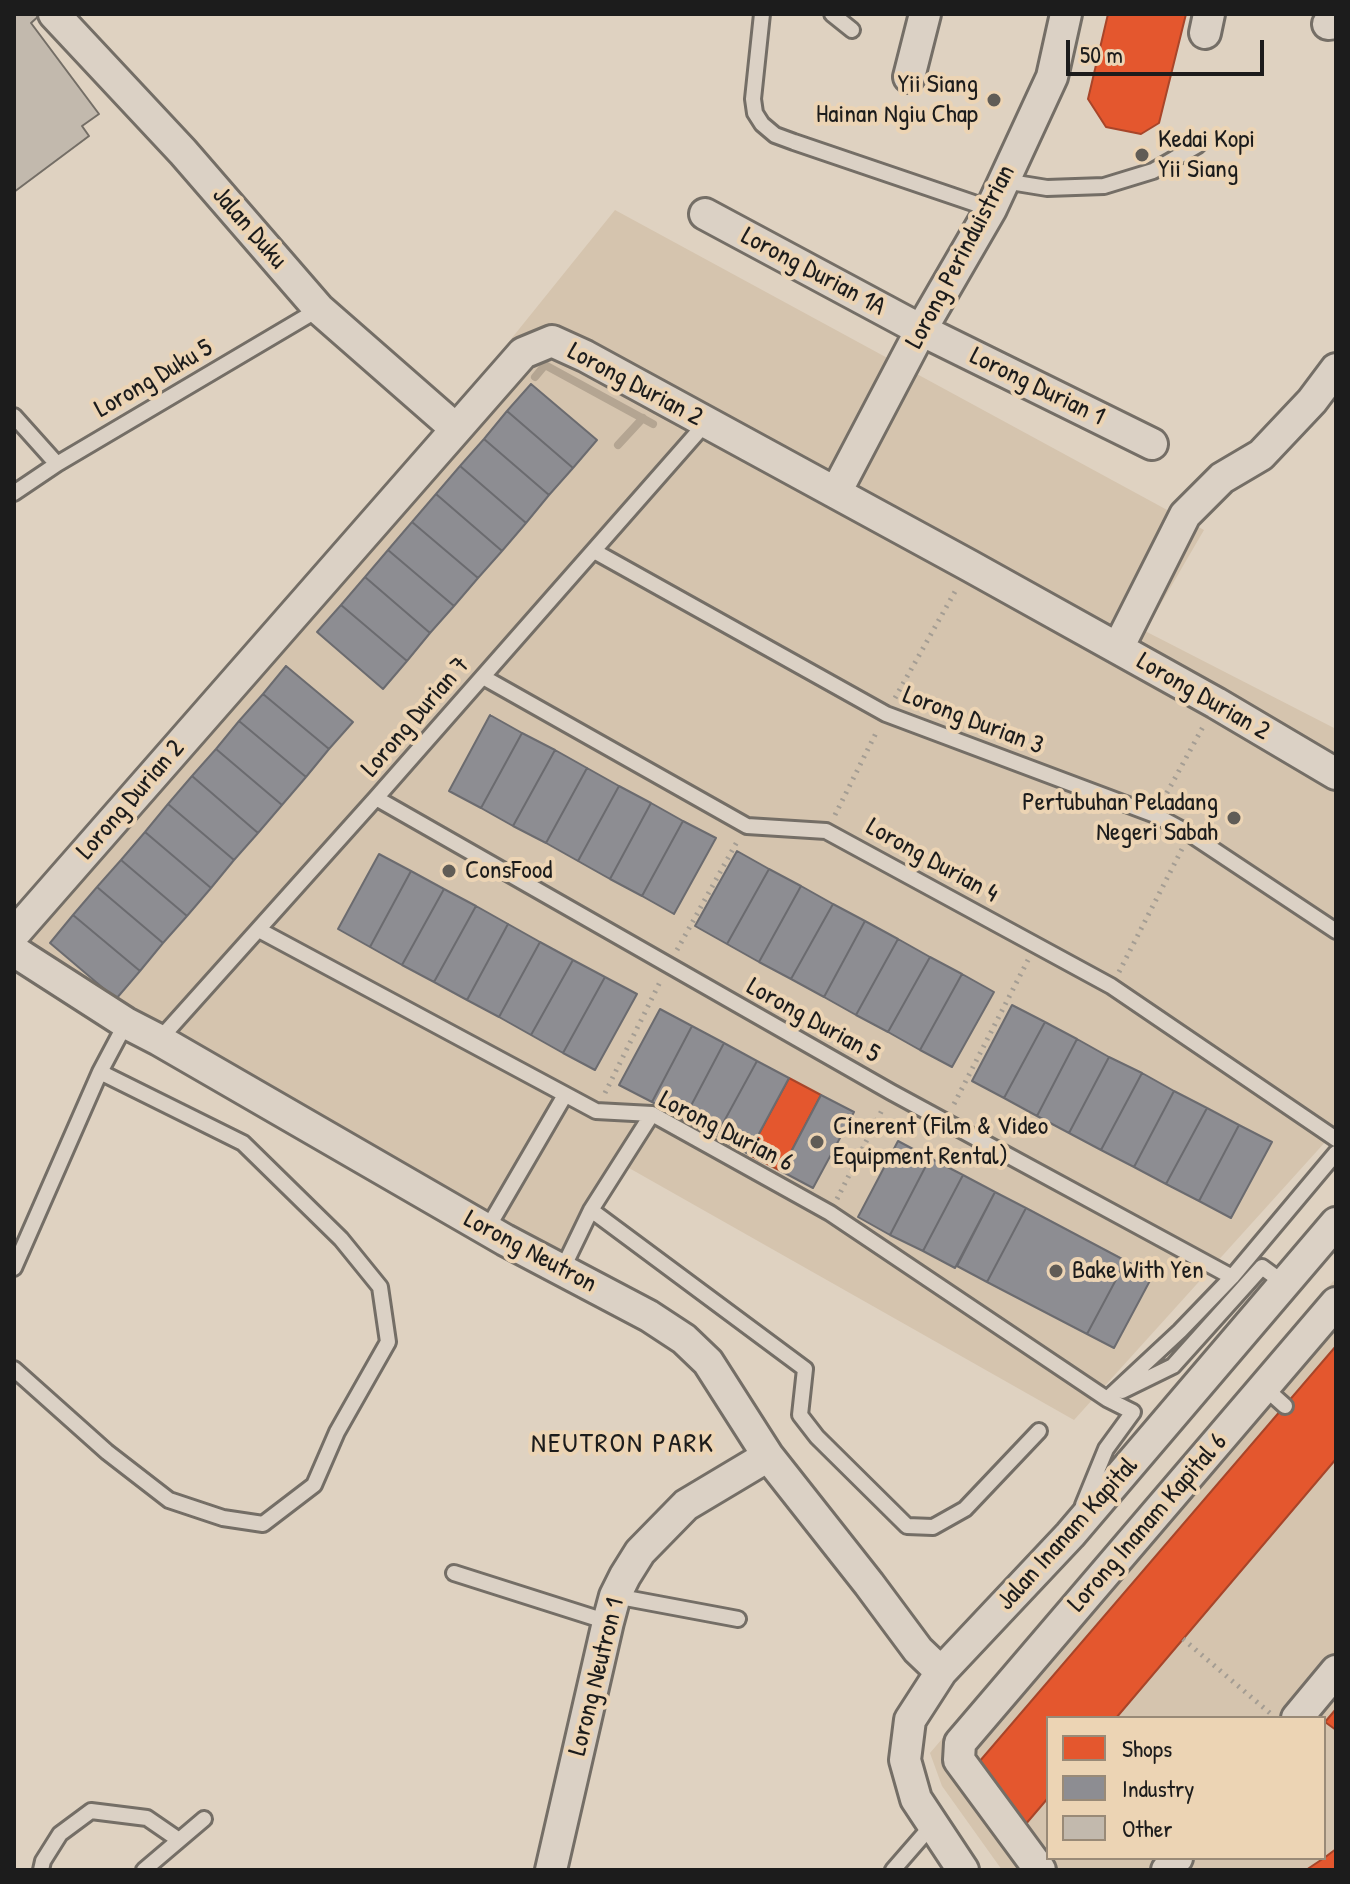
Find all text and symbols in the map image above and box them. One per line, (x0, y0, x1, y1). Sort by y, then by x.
scale bar (1070, 24, 1268, 74)
text: 50 m (1080, 38, 1123, 70)
place label: Yii Siang Hainan Ngiu Chap (816, 69, 978, 130)
marker: Yii Siang Hainan Ngiu Chap (985, 91, 1003, 109)
place label: Kedai Kopi Yii Siang (1158, 124, 1255, 186)
marker: Kedai Kopi Yii Siang (1133, 146, 1151, 164)
street label: Lorong Perinduistrian (899, 160, 1023, 354)
street label: Jalan Duku (205, 181, 293, 275)
street label: Lorong Durian 1A (736, 221, 890, 323)
street label: Lorong Duku 5 (90, 333, 218, 425)
street label: Lorong Durian 2 (562, 336, 708, 434)
street label: Lorong Durian 1 (965, 341, 1109, 433)
street label: Lorong Durian 2 (1131, 646, 1275, 748)
street label: Lorong Durian 7 (355, 650, 477, 784)
street label: Lorong Durian 3 (898, 680, 1048, 762)
street label: Lorong Durian 2 (70, 734, 192, 866)
place label: Pertubuhan Peladang Negeri Sabah (1022, 787, 1218, 848)
marker: Pertubuhan Peladang Negeri Sabah (1225, 809, 1243, 827)
street label: Lorong Durian 4 (861, 812, 1003, 910)
place label: ConsFood (465, 855, 552, 887)
marker: ConsFood (440, 862, 458, 880)
street label: Lorong Durian 5 (741, 972, 885, 1070)
street label: Lorong Durian 6 (654, 1085, 798, 1179)
place label: Cinerent (Film & Video Equipment Rental) (833, 1111, 1048, 1172)
marker: Cinerent (Film & Video Equipment Rental) (808, 1133, 826, 1151)
street label: Lorong Neutron (458, 1204, 602, 1300)
place label: Bake With Yen (1072, 1255, 1204, 1287)
marker: Bake With Yen (1047, 1262, 1065, 1280)
street label: Lorong Inanam Kapital 6 (1062, 1427, 1234, 1619)
district label: NEUTRON PARK (531, 1428, 715, 1462)
street label: Jalan Inanam Kapital (991, 1451, 1145, 1617)
street label: Lorong Neutron 1 (562, 1595, 632, 1759)
legend (1046, 1716, 1326, 1860)
text: Shops (1122, 1732, 1172, 1764)
text: Industry (1122, 1772, 1194, 1804)
text: Other (1122, 1812, 1172, 1844)

